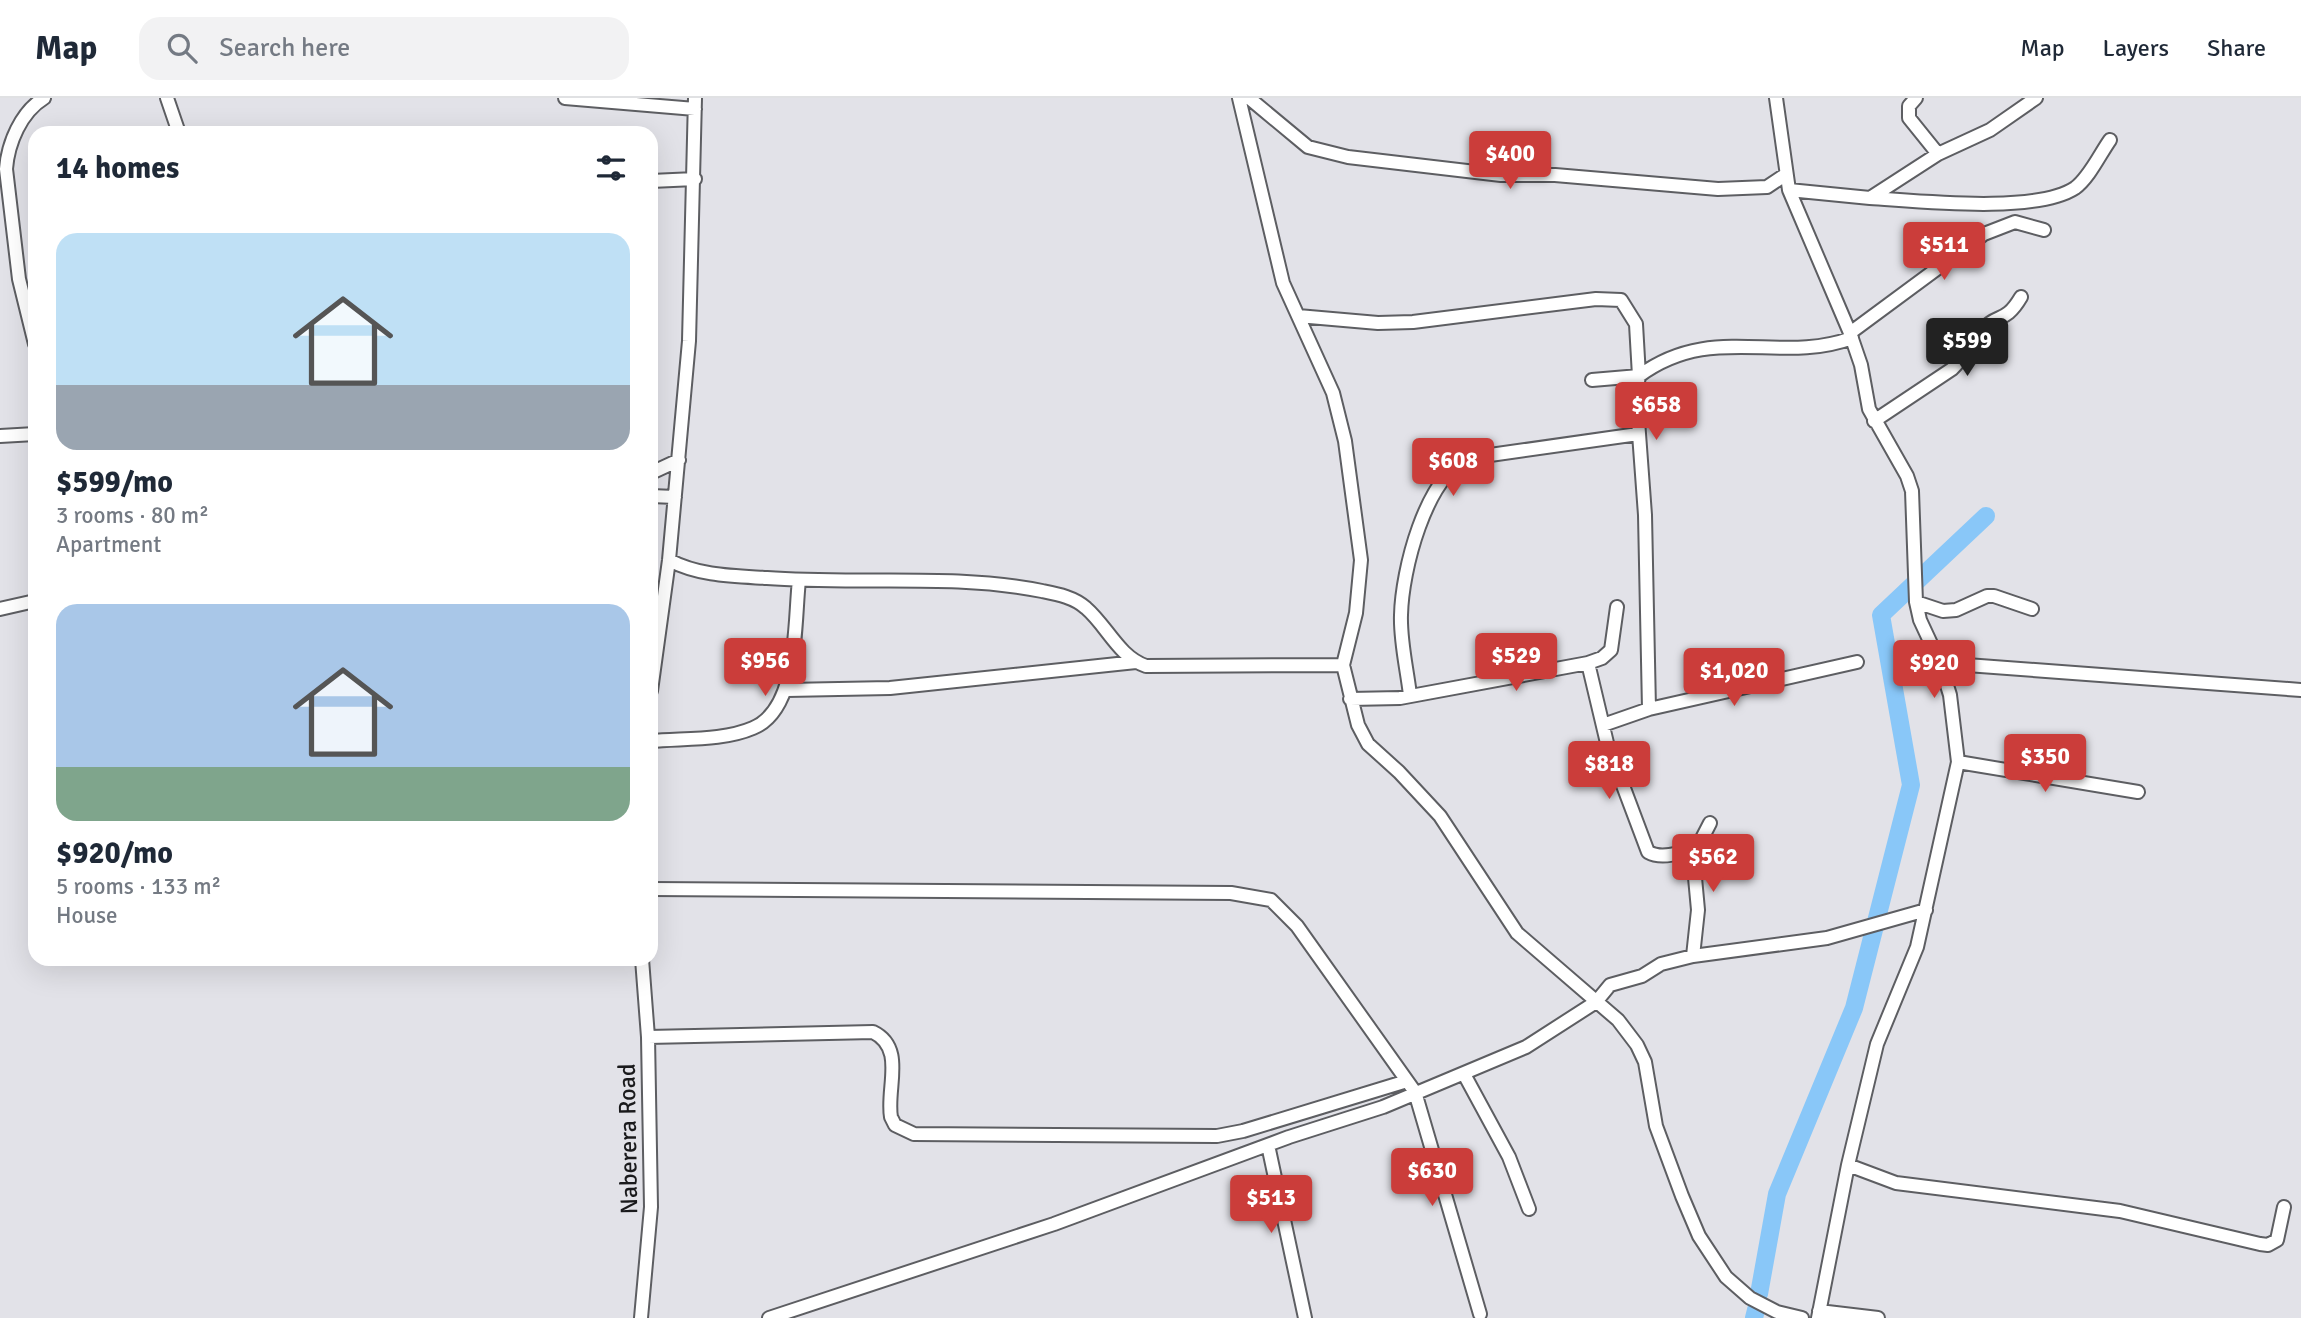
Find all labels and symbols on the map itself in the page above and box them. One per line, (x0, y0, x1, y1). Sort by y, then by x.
pin: $400 (1469, 132, 1551, 191)
pin: $511 (1903, 222, 1985, 282)
pin: $599 (1926, 318, 2008, 378)
pin: $658 (1615, 382, 1697, 442)
pin: $608 (1412, 438, 1494, 498)
pin: $529 (1475, 634, 1557, 693)
pin: $956 (724, 638, 806, 698)
pin: $920 (1893, 640, 1975, 700)
pin: $1,020 (1677, 648, 1791, 708)
pin: $350 (2004, 734, 2086, 794)
pin: $818 (1568, 742, 1650, 801)
pin: $562 (1672, 834, 1754, 894)
street label: Naberera Road (612, 1063, 644, 1215)
pin: $630 (1391, 1148, 1473, 1208)
pin: $513 (1230, 1176, 1312, 1235)

